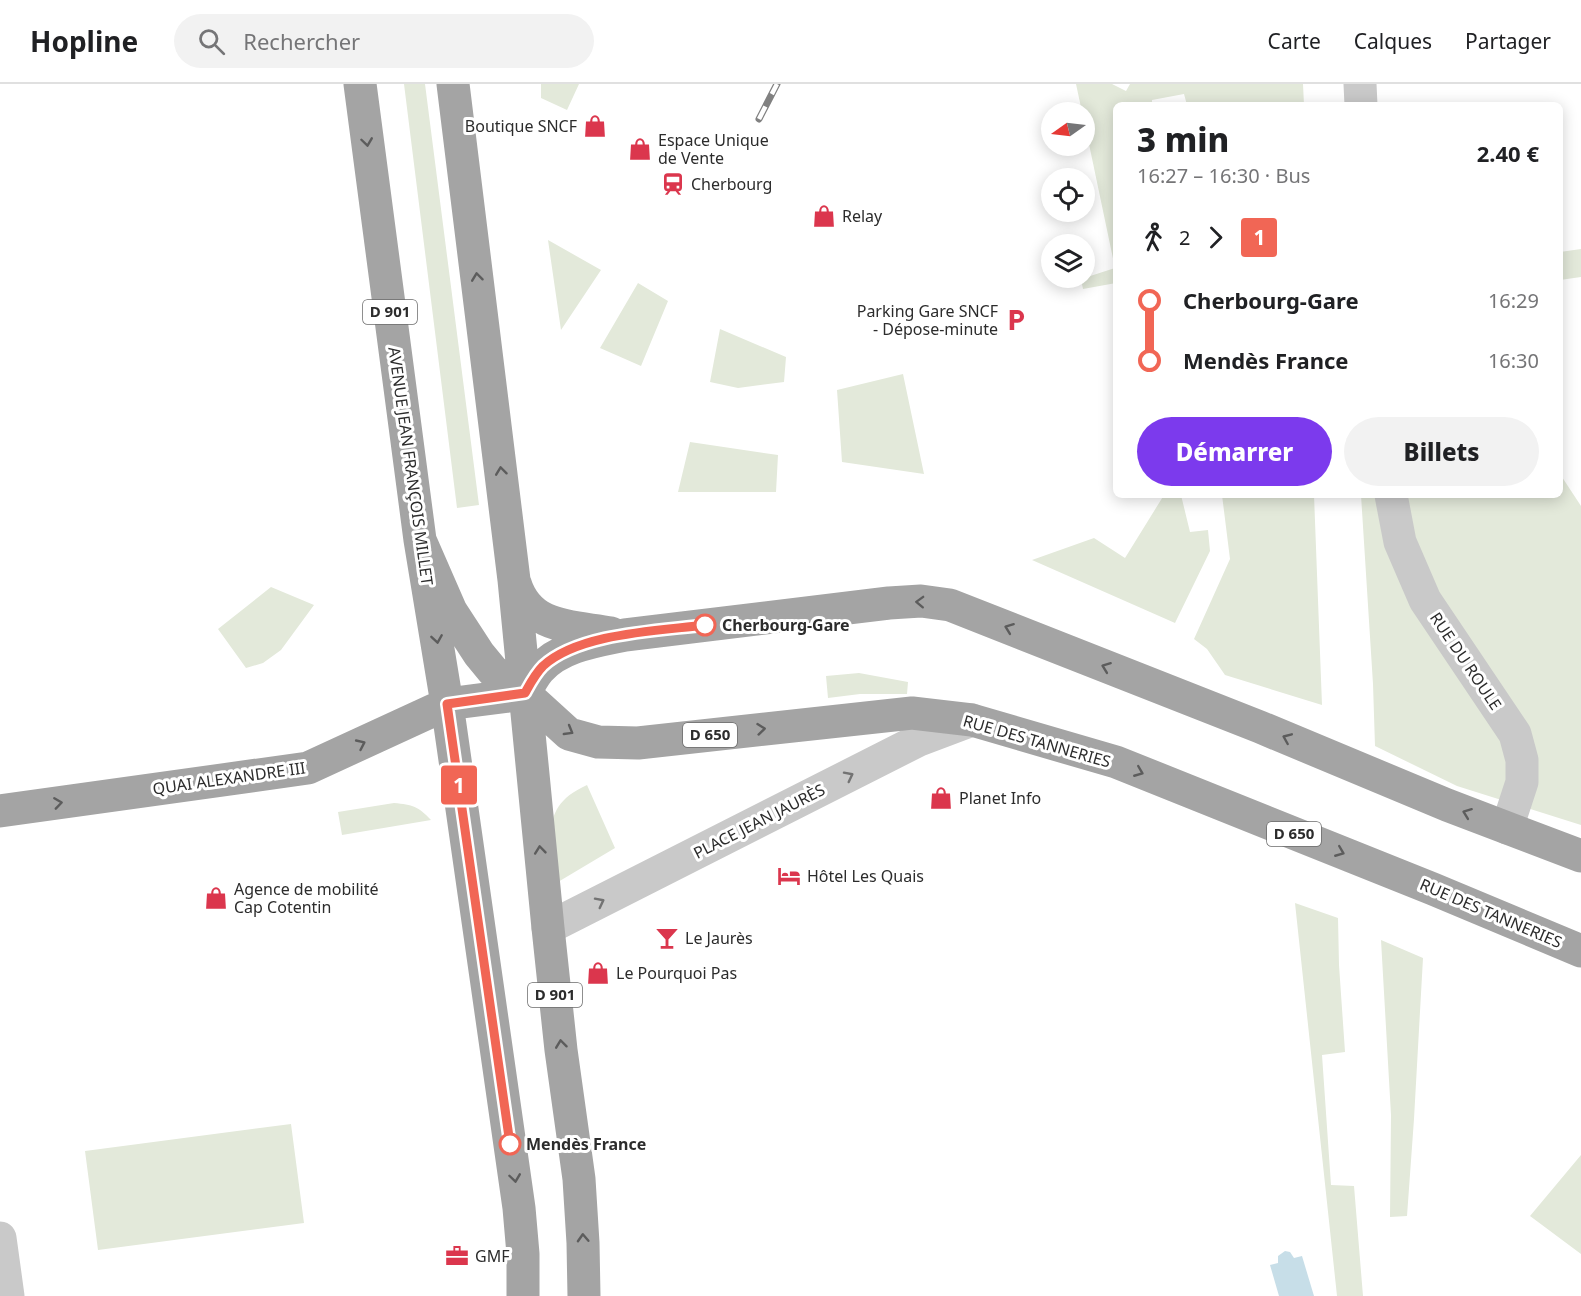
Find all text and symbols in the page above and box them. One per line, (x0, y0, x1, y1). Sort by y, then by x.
search box (174, 14, 594, 68)
text: Hopline (30, 22, 138, 60)
icon: search (195, 25, 228, 58)
text: Rechercher (243, 26, 360, 56)
text: Carte (1268, 27, 1321, 55)
text: Calques (1354, 27, 1432, 55)
text: Partager (1465, 27, 1551, 55)
north arrow (1041, 102, 1095, 156)
map controls (1041, 102, 1095, 288)
shop icon: Boutique SNCF (582, 113, 608, 139)
place label: Boutique SNCF (465, 115, 577, 137)
text: 3 min (1137, 117, 1229, 162)
place label: Espace Unique de Vente (658, 129, 769, 169)
shop icon: Espace Unique de Vente (627, 136, 653, 162)
one-way arrow (361, 137, 373, 147)
text: 2.40 € (1477, 138, 1539, 168)
text: 16:27 – 16:30 · Bus (1137, 162, 1310, 189)
button: locate (1041, 168, 1095, 222)
station icon: Cherbourg (660, 171, 686, 197)
place label: Cherbourg (691, 173, 772, 195)
shop icon: Relay (811, 203, 837, 229)
place label: Relay (842, 205, 883, 227)
icon: walk (1137, 221, 1170, 254)
icon: forward (1199, 221, 1232, 254)
text: 1 (1253, 223, 1265, 251)
text: 2 (1179, 224, 1190, 251)
button: layers (1041, 234, 1095, 288)
one-way arrow (471, 273, 484, 282)
text: Cherbourg-Gare (1183, 285, 1359, 315)
text: 16:29 (1488, 287, 1539, 314)
road number: D 901 (363, 300, 417, 324)
place label: Parking Gare SNCF - Dépose-minute (857, 300, 998, 340)
parking icon: Parking Gare SNCF - Dépose-minute (1003, 307, 1029, 333)
street label: AVENUE JEAN FRANÇOIS MILLET (383, 345, 439, 587)
text: Mendès France (1183, 345, 1348, 375)
text: 16:30 (1488, 347, 1539, 374)
button: Démarrer (1137, 417, 1332, 486)
button: Billets (1344, 417, 1539, 486)
one-way arrow (495, 466, 508, 475)
one-way arrow (916, 596, 925, 608)
street label: RUE DU ROULE (1425, 608, 1507, 714)
marker: Cherbourg-Gare (694, 614, 716, 636)
place label: Cherbourg-Gare (722, 614, 850, 636)
one-way arrow (1004, 623, 1015, 635)
one-way arrow (430, 634, 442, 643)
one-way arrow (1101, 662, 1112, 674)
street label: RUE DES TANNERIES (961, 709, 1114, 773)
road number: D 650 (683, 723, 737, 747)
one-way arrow (756, 723, 765, 736)
one-way arrow (563, 724, 573, 735)
one-way arrow (1283, 733, 1294, 745)
one-way arrow (355, 739, 366, 751)
street label: QUAI ALEXANDRE III (151, 756, 307, 800)
one-way arrow (1133, 765, 1144, 777)
line badge: 1 (440, 766, 478, 804)
text: 1 (453, 771, 465, 799)
one-way arrow (843, 772, 853, 783)
street label: PLACE JEAN JAURÈS (689, 778, 829, 864)
shop icon: Planet Info (928, 785, 954, 811)
place label: Planet Info (959, 787, 1041, 809)
one-way arrow (53, 797, 63, 809)
one-way arrow (1463, 808, 1474, 820)
road number: D 650 (1267, 822, 1321, 846)
one-way arrow (534, 845, 547, 855)
one-way arrow (1334, 845, 1345, 857)
hotel icon: Hôtel Les Quais (776, 863, 802, 889)
place label: Hôtel Les Quais (807, 865, 924, 887)
street label: RUE DES TANNERIES (1417, 873, 1566, 953)
place label: Agence de mobilité Cap Cotentin (234, 878, 379, 918)
shop icon: Agence de mobilité Cap Cotentin (203, 885, 229, 911)
one-way arrow (594, 897, 605, 909)
bar icon: Le Jaurès (654, 925, 680, 951)
place label: Le Jaurès (685, 927, 753, 949)
shop icon: Le Pourquoi Pas (585, 960, 611, 986)
place label: Le Pourquoi Pas (616, 962, 737, 984)
road number: D 901 (528, 983, 582, 1007)
one-way arrow (555, 1039, 567, 1048)
marker: Mendès France (499, 1133, 521, 1155)
place label: Mendès France (526, 1133, 646, 1155)
one-way arrow (509, 1173, 521, 1182)
one-way arrow (576, 1233, 589, 1242)
office icon: GMF (444, 1243, 470, 1269)
place label: GMF (475, 1245, 509, 1267)

